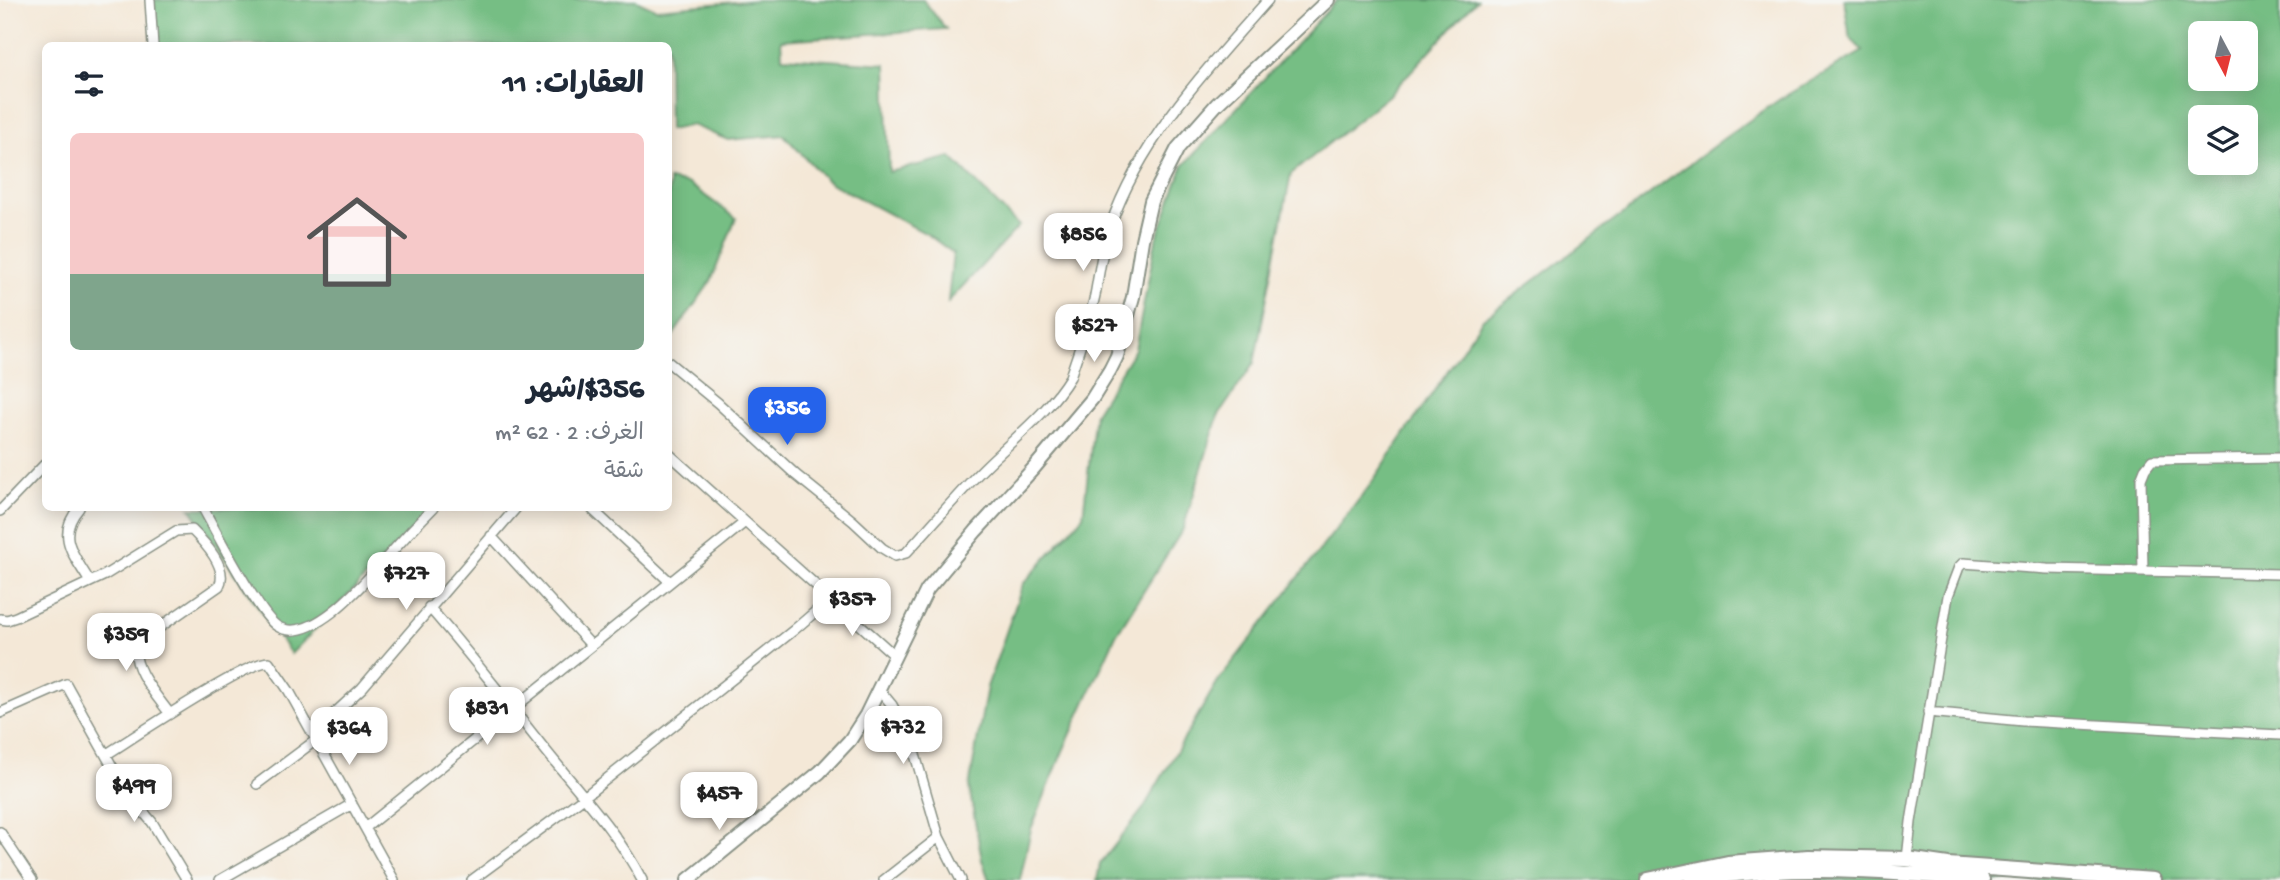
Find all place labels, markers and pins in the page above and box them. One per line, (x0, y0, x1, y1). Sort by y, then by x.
pin: $856 (1042, 214, 1124, 273)
pin: $527 (1053, 304, 1135, 364)
pin: $356 (746, 388, 828, 447)
pin: $727 (365, 552, 447, 612)
pin: $357 (811, 578, 893, 638)
pin: $359 (85, 614, 167, 673)
pin: $831 (446, 688, 528, 747)
pin: $732 (862, 706, 944, 766)
pin: $364 (308, 708, 390, 767)
pin: $499 (93, 764, 175, 824)
pin: $457 (678, 772, 760, 832)

